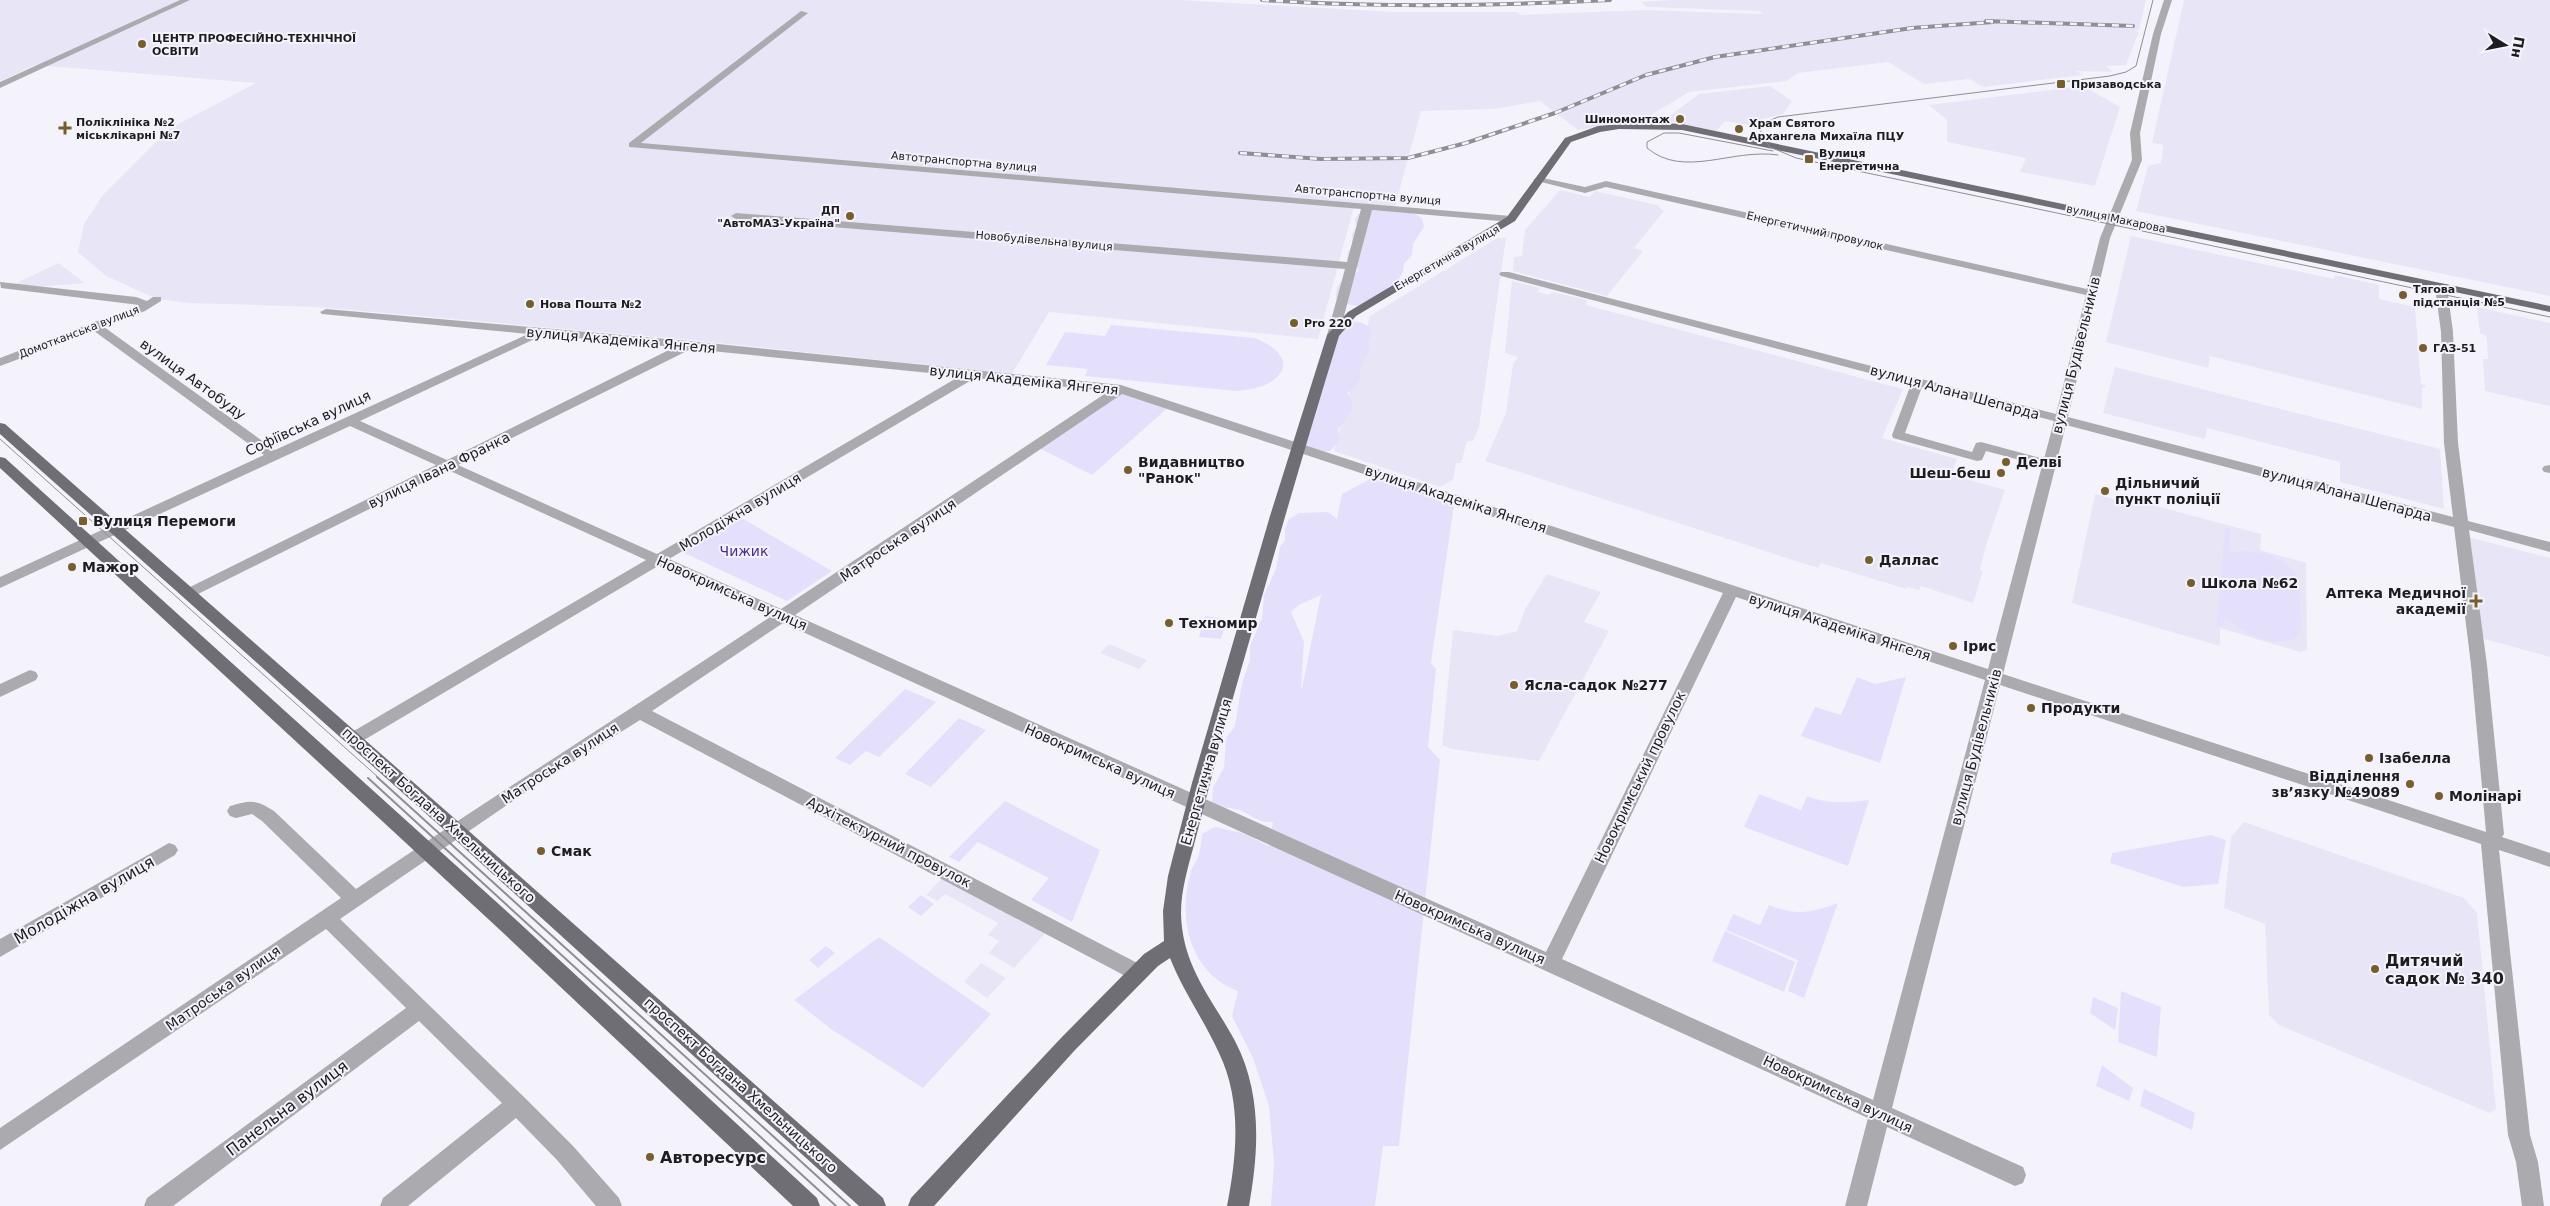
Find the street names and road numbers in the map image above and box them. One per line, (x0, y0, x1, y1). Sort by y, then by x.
street label: Автотранспортна вулиця (890, 149, 1038, 175)
street label: Автотранспортна вулиця (1294, 182, 1442, 208)
street label: вулиця Макарова (2065, 202, 2167, 236)
street label: Енергетичний провулок (1745, 209, 1885, 253)
street label: Енергетична вулиця (1392, 223, 1502, 293)
street label: Новобудівельна вулиця (975, 229, 1113, 253)
street label: вулиця Будівельників (2049, 275, 2103, 435)
street label: Домотканська вулиця (17, 303, 141, 361)
street label: вулиця Академіка Янгеля (526, 324, 716, 356)
street label: вулиця Автобуду (137, 335, 249, 423)
street label: вулиця Академіка Янгеля (929, 362, 1119, 398)
street label: вулиця Алана Шепарда (1869, 362, 2041, 422)
street label: Софіївська вулиця (243, 387, 373, 459)
street label: вулиця Івана Франка (365, 429, 513, 511)
street label: вулиця Академіка Янгеля (1363, 462, 1549, 536)
street label: вулиця Алана Шепарда (2261, 464, 2433, 524)
street label: Молодіжна вулиця (676, 469, 804, 555)
street label: Матроська вулиця (837, 495, 959, 585)
street label: Новокримська вулиця (654, 553, 810, 633)
street label: вулиця Академіка Янгеля (1747, 590, 1933, 664)
street label: вулиця Будівельників (1947, 667, 2005, 827)
street label: Новокримський провулок (1591, 689, 1689, 865)
street label: Енергетична вулиця (1177, 697, 1235, 847)
street label: Матроська вулиця (499, 719, 621, 807)
street label: Новокримська вулиця (1022, 721, 1178, 801)
street label: проспект Богдана Хмельницького (339, 724, 539, 906)
street label: Архітектурний провулок (804, 794, 974, 890)
street label: Молодіжна вулиця (10, 852, 158, 948)
street label: Новокримська вулиця (1392, 887, 1548, 967)
street label: Матроська вулиця (163, 942, 283, 1034)
street label: проспект Богдана Хмельницького (641, 994, 841, 1176)
street label: Новокримська вулиця (1761, 1052, 1915, 1136)
street label: Панельна вулиця (223, 1056, 351, 1160)

